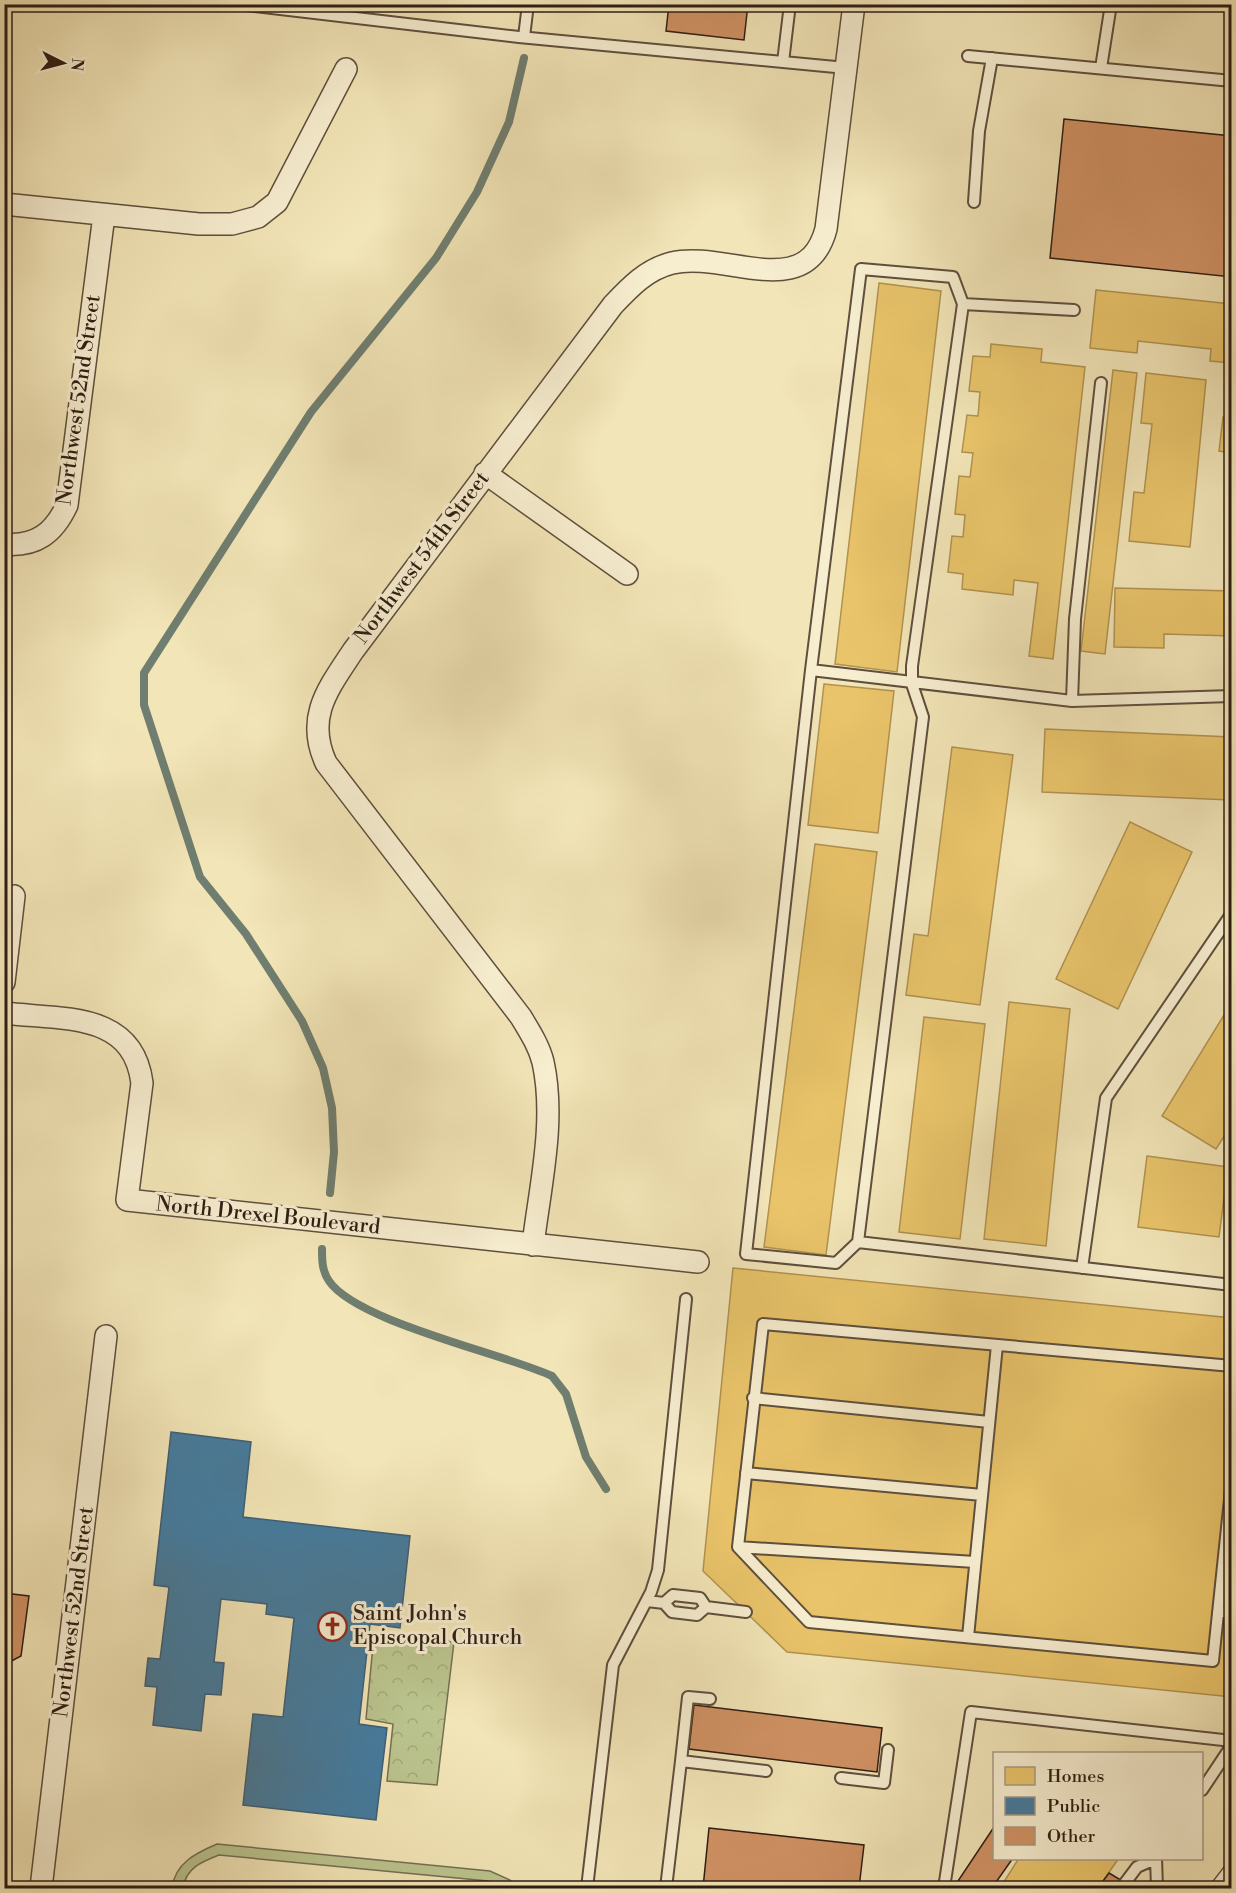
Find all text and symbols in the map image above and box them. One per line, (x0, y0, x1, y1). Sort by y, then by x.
north arrow (33, 33, 93, 93)
text: N (66, 57, 88, 72)
street label: Northwest 52nd Street (51, 292, 107, 507)
street label: Northwest 54th Street (349, 466, 496, 649)
street label: North Drexel Boulevard (154, 1191, 382, 1241)
street label: Northwest 52nd Street (48, 1504, 100, 1719)
place label: Saint John's Episcopal Church (353, 1601, 523, 1651)
church icon: Saint John's Episcopal Church (316, 1610, 348, 1642)
legend (993, 1752, 1203, 1860)
text: Homes (1047, 1765, 1104, 1788)
text: Public (1047, 1795, 1100, 1818)
text: Other (1047, 1825, 1095, 1848)

